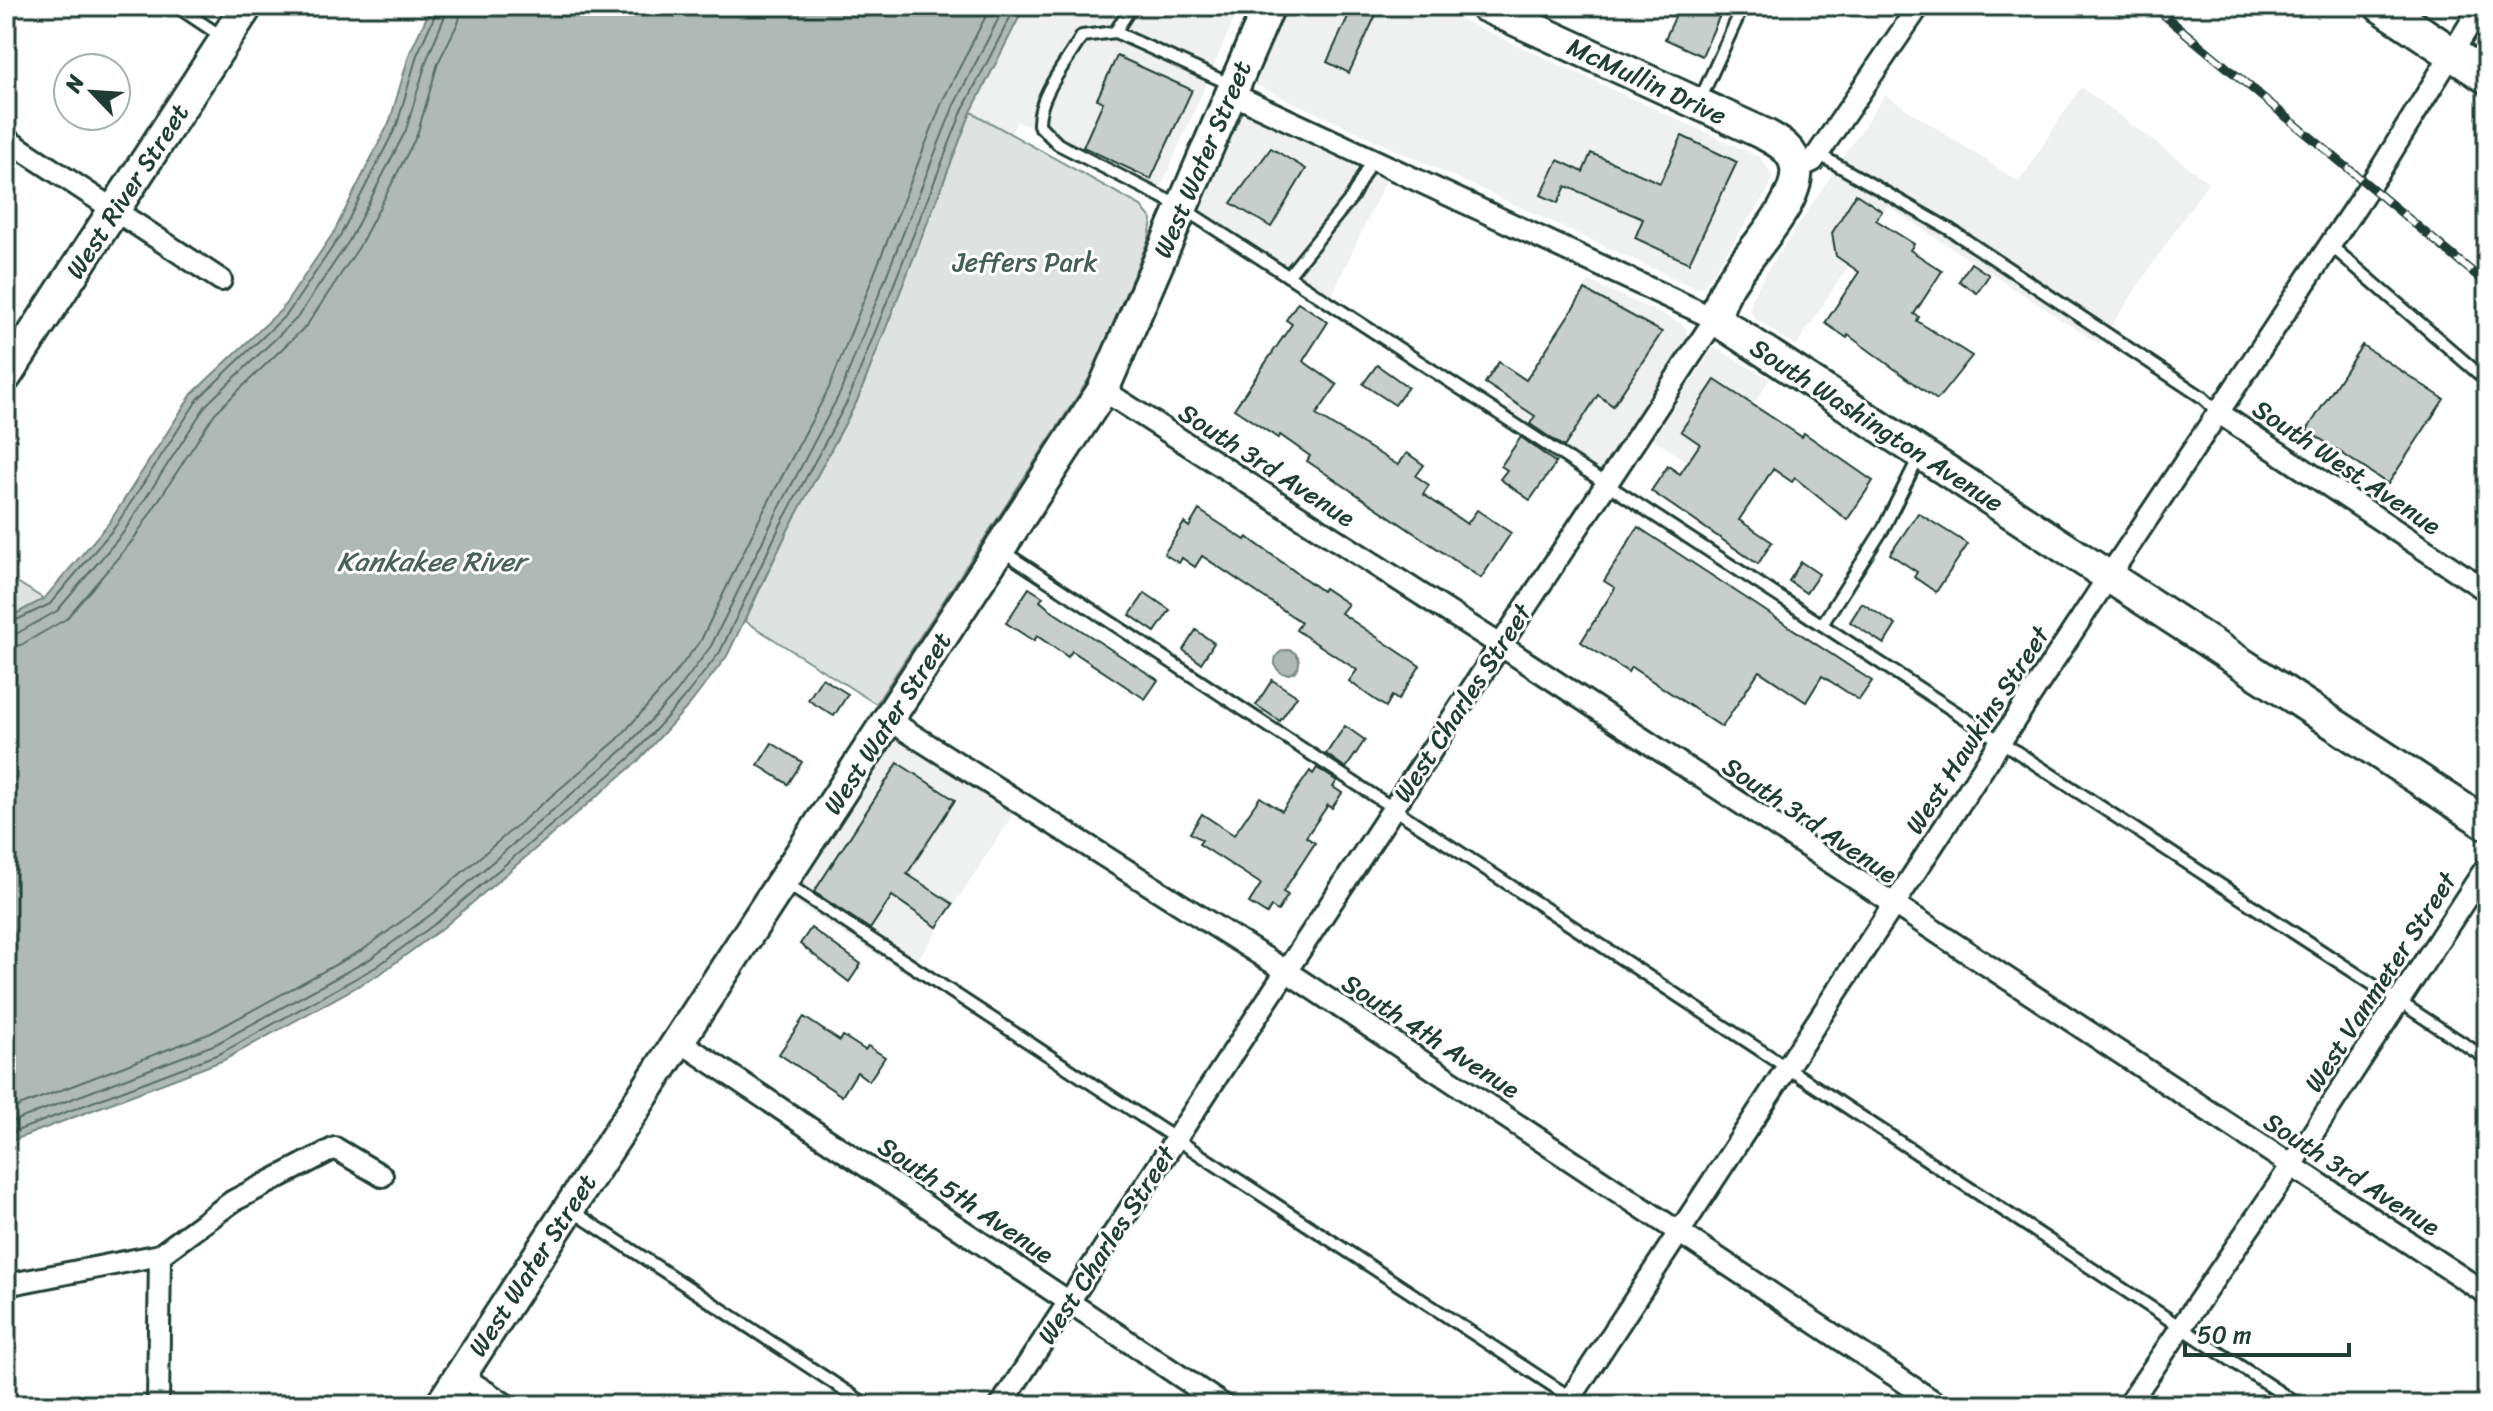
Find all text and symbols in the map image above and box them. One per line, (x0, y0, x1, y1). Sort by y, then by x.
street label: McMullin Drive (1559, 24, 1735, 138)
north arrow (52, 52, 132, 132)
street label: West Water Street (1140, 53, 1264, 265)
text: N (53, 68, 96, 100)
street label: West River Street (53, 94, 201, 288)
park label: Jeffers Park (952, 239, 1098, 285)
street label: South Washington Avenue (1741, 325, 2013, 525)
street label: South West Avenue (2243, 386, 2451, 548)
street label: South 3rd Avenue (1169, 390, 1365, 540)
water label: Kankakee River (337, 537, 530, 586)
street label: West Charles Street (1380, 593, 1545, 812)
street label: West Hawkins Street (1892, 615, 2063, 844)
street label: West Water Street (810, 622, 964, 824)
street label: South 3rd Avenue (1713, 744, 1908, 896)
street label: West Vanmeter Street (2291, 861, 2470, 1102)
street label: South 4th Avenue (1332, 961, 1530, 1111)
street label: South 3rd Avenue (2254, 1099, 2450, 1249)
street label: South 5th Avenue (868, 1124, 1064, 1277)
street label: West Charles Street (1024, 1135, 1189, 1354)
street label: West Water Street (455, 1164, 609, 1366)
scale bar (2185, 1307, 2349, 1357)
text: 50 m (2197, 1314, 2252, 1356)

